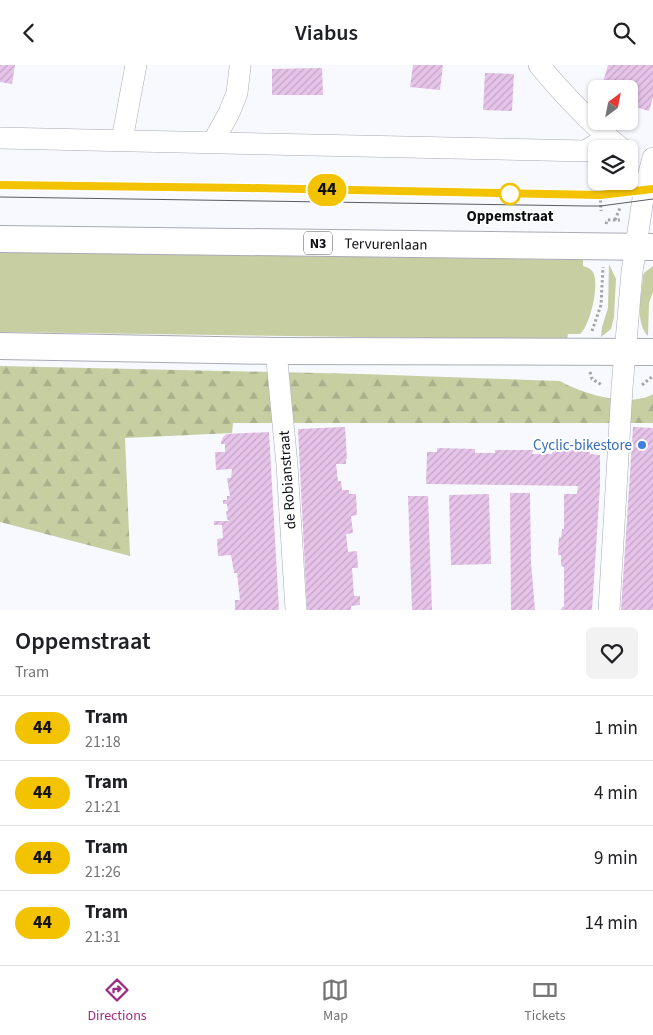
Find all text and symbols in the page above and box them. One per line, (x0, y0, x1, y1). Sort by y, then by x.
text: Viabus (295, 17, 358, 49)
icon: back (15, 19, 43, 47)
icon: search (610, 19, 638, 47)
north arrow (588, 80, 638, 130)
map controls (588, 80, 638, 190)
button: layers (588, 140, 638, 190)
line badge: 44 (304, 174, 350, 206)
text: 44 (317, 177, 337, 202)
marker: Oppemstraat (499, 183, 521, 205)
place label: Oppemstraat (467, 206, 554, 227)
road number: N3 (304, 232, 332, 255)
street label: Tervurenlaan (344, 233, 428, 256)
street label: de Robianstraat (274, 430, 301, 530)
place label: Cyclic-bikestore (533, 435, 632, 456)
marker: Cyclic-bikestore (636, 439, 648, 451)
text: Oppemstraat (15, 624, 151, 659)
button: heart (586, 627, 638, 679)
text: Tram (15, 661, 49, 683)
text: Tram (85, 704, 128, 731)
text: 44 (33, 715, 52, 740)
text: 1 min (594, 715, 638, 742)
text: 21:18 (85, 731, 121, 753)
text: Tram (85, 769, 128, 796)
text: 44 (33, 780, 52, 805)
text: 4 min (594, 780, 638, 807)
text: 21:21 (85, 796, 121, 818)
text: Tram (85, 834, 128, 861)
text: 44 (33, 845, 52, 870)
text: 9 min (594, 845, 638, 872)
text: 21:26 (85, 861, 121, 883)
text: Tram (85, 899, 128, 926)
text: 44 (33, 910, 52, 935)
text: 14 min (584, 910, 638, 937)
text: 21:31 (85, 926, 121, 948)
tab: Directions (87, 976, 147, 1026)
tab: Map (321, 976, 349, 1026)
tab: Tickets (524, 976, 566, 1026)

